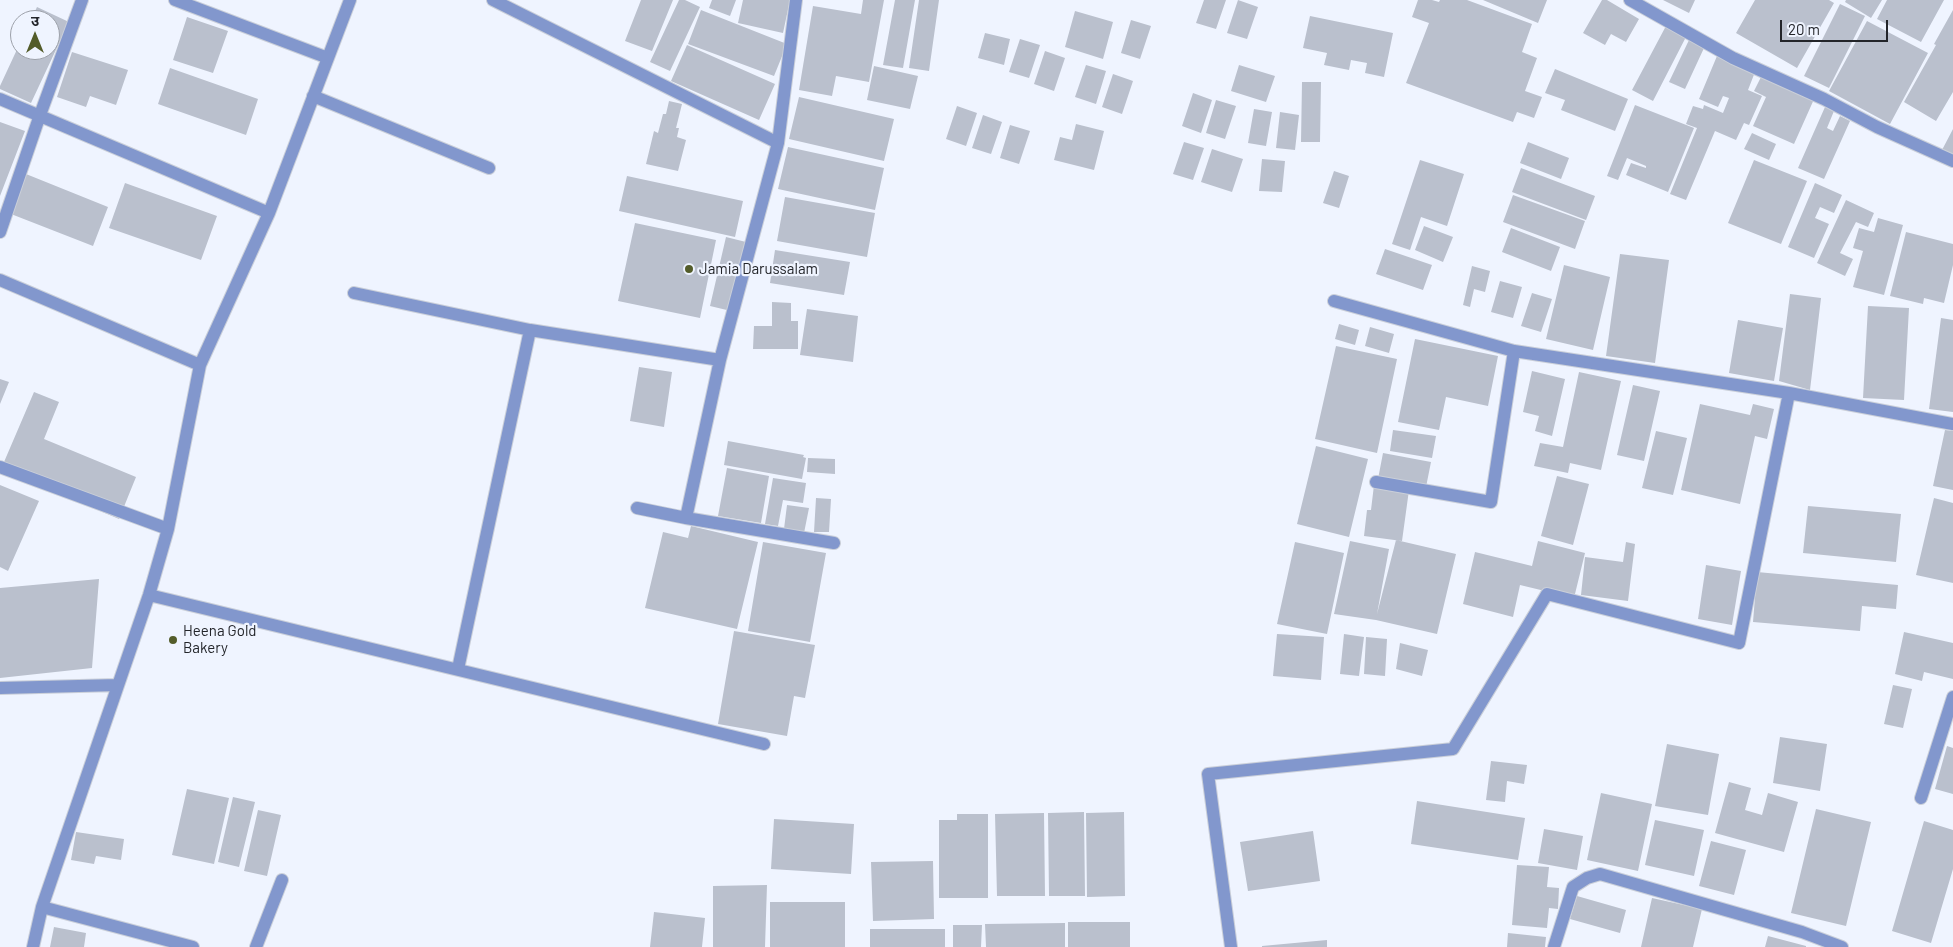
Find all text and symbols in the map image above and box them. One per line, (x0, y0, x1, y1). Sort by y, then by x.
north arrow (10, 10, 60, 60)
scale bar (1783, 10, 1890, 42)
text: उ (31, 12, 39, 29)
text: 20 m (1788, 20, 1820, 38)
place label: Jamia Darussalam (699, 260, 818, 278)
marker: Jamia Darussalam (683, 263, 695, 275)
place label: Heena Gold Bakery (183, 622, 257, 657)
marker: Heena Gold Bakery (167, 634, 179, 646)

